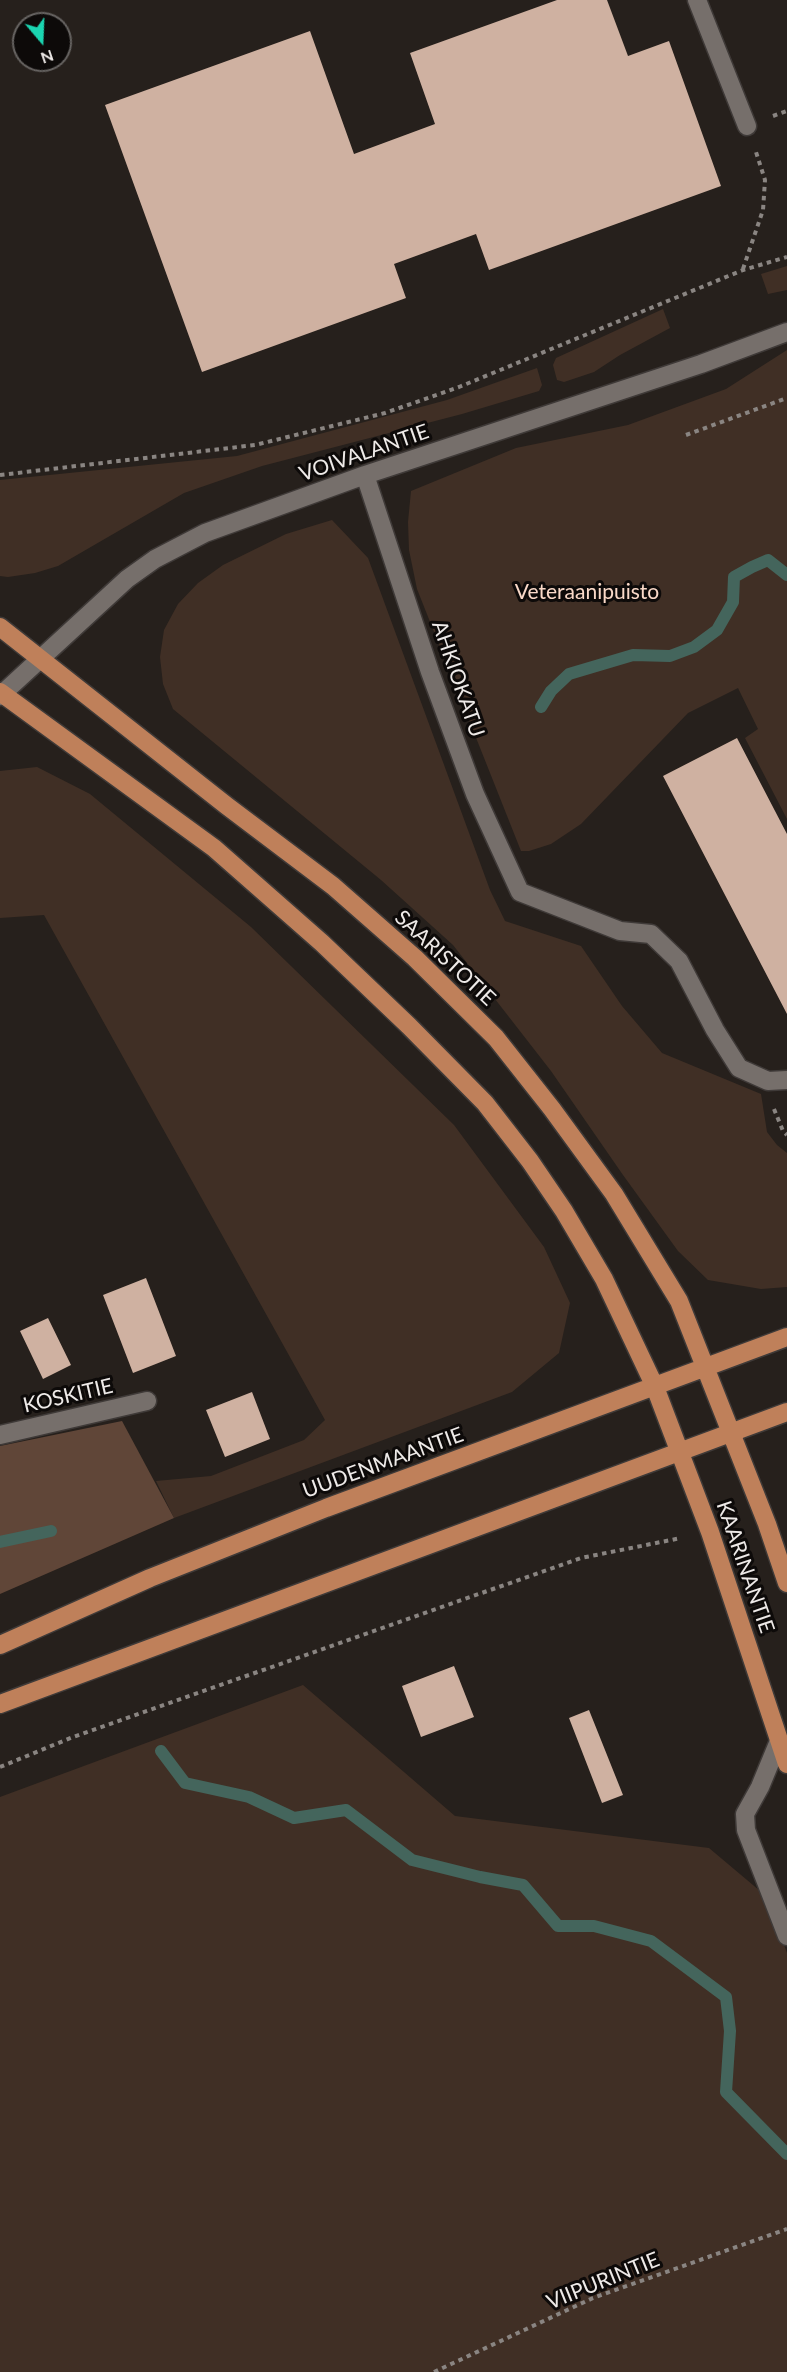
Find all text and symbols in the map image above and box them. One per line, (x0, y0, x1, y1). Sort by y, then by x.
north arrow (12, 12, 72, 72)
text: N (38, 47, 56, 69)
street label: VOIVALANTIE (296, 419, 432, 487)
park label: Veteraanipuisto (515, 579, 659, 605)
street label: AHKIOKATU (426, 618, 490, 740)
street label: SAARISTOTIE (390, 905, 500, 1011)
street label: KOSKITIE (21, 1373, 115, 1419)
street label: UUDENMAANTIE (299, 1422, 467, 1504)
street label: KAARINANTIE (711, 1498, 779, 1636)
street label: VIIPURINTIE (543, 2247, 663, 2315)

